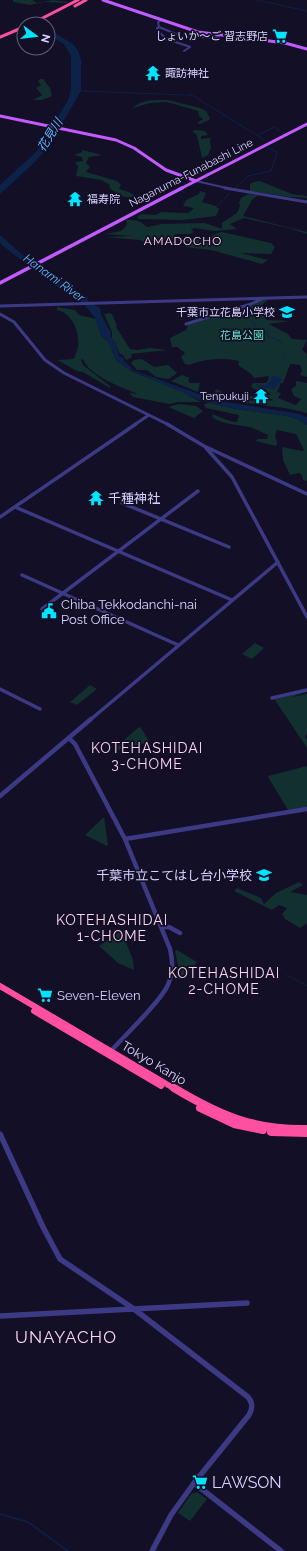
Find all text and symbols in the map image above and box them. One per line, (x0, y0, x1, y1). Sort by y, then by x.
north arrow (16, 16, 56, 56)
supermarket icon: しょいか～ご 習志野店 (271, 27, 289, 45)
place label: しょいか～ご 習志野店 (155, 30, 268, 43)
text: N (38, 33, 53, 44)
temple icon: 諏訪神社 (144, 64, 162, 82)
place label: 諏訪神社 (165, 67, 209, 80)
water label: 花見川 (35, 114, 67, 154)
street label: Naganuma-Funabashi Line (127, 136, 256, 210)
temple icon: 福寿院 (66, 190, 84, 208)
place label: 福寿院 (87, 193, 120, 206)
district label: AMADOCHO (144, 234, 222, 248)
water label: Hanami River (21, 251, 88, 305)
school or university icon: 千葉市立花島小学校 (278, 303, 296, 321)
place label: 千葉市立花島小学校 (176, 306, 275, 319)
park label: 花島公園 (220, 329, 264, 342)
temple icon: Tenpukuji (252, 387, 270, 405)
place label: Tenpukuji (200, 390, 249, 403)
temple icon: 千種神社 (87, 489, 105, 507)
place label: 千種神社 (108, 491, 160, 506)
place label: Chiba Tekkodanchi-nai Post Office (61, 597, 197, 627)
public building icon: Chiba Tekkodanchi-nai Post Office (40, 602, 58, 620)
district label: KOTEHASHIDAI 3-CHOME (91, 740, 203, 772)
school or university icon: 千葉市立こてはし台小学校 (255, 866, 273, 884)
place label: 千葉市立こてはし台小学校 (96, 868, 252, 883)
district label: KOTEHASHIDAI 1-CHOME (56, 912, 168, 944)
district label: KOTEHASHIDAI 2-CHOME (168, 965, 280, 997)
supermarket icon: Seven-Eleven (36, 986, 54, 1004)
place label: Seven-Eleven (57, 988, 141, 1003)
street label: Tokyo Kanjo (119, 1038, 189, 1088)
district label: UNAYACHO (15, 1327, 117, 1347)
supermarket icon: LAWSON (191, 1473, 209, 1491)
place label: LAWSON (212, 1473, 282, 1492)

